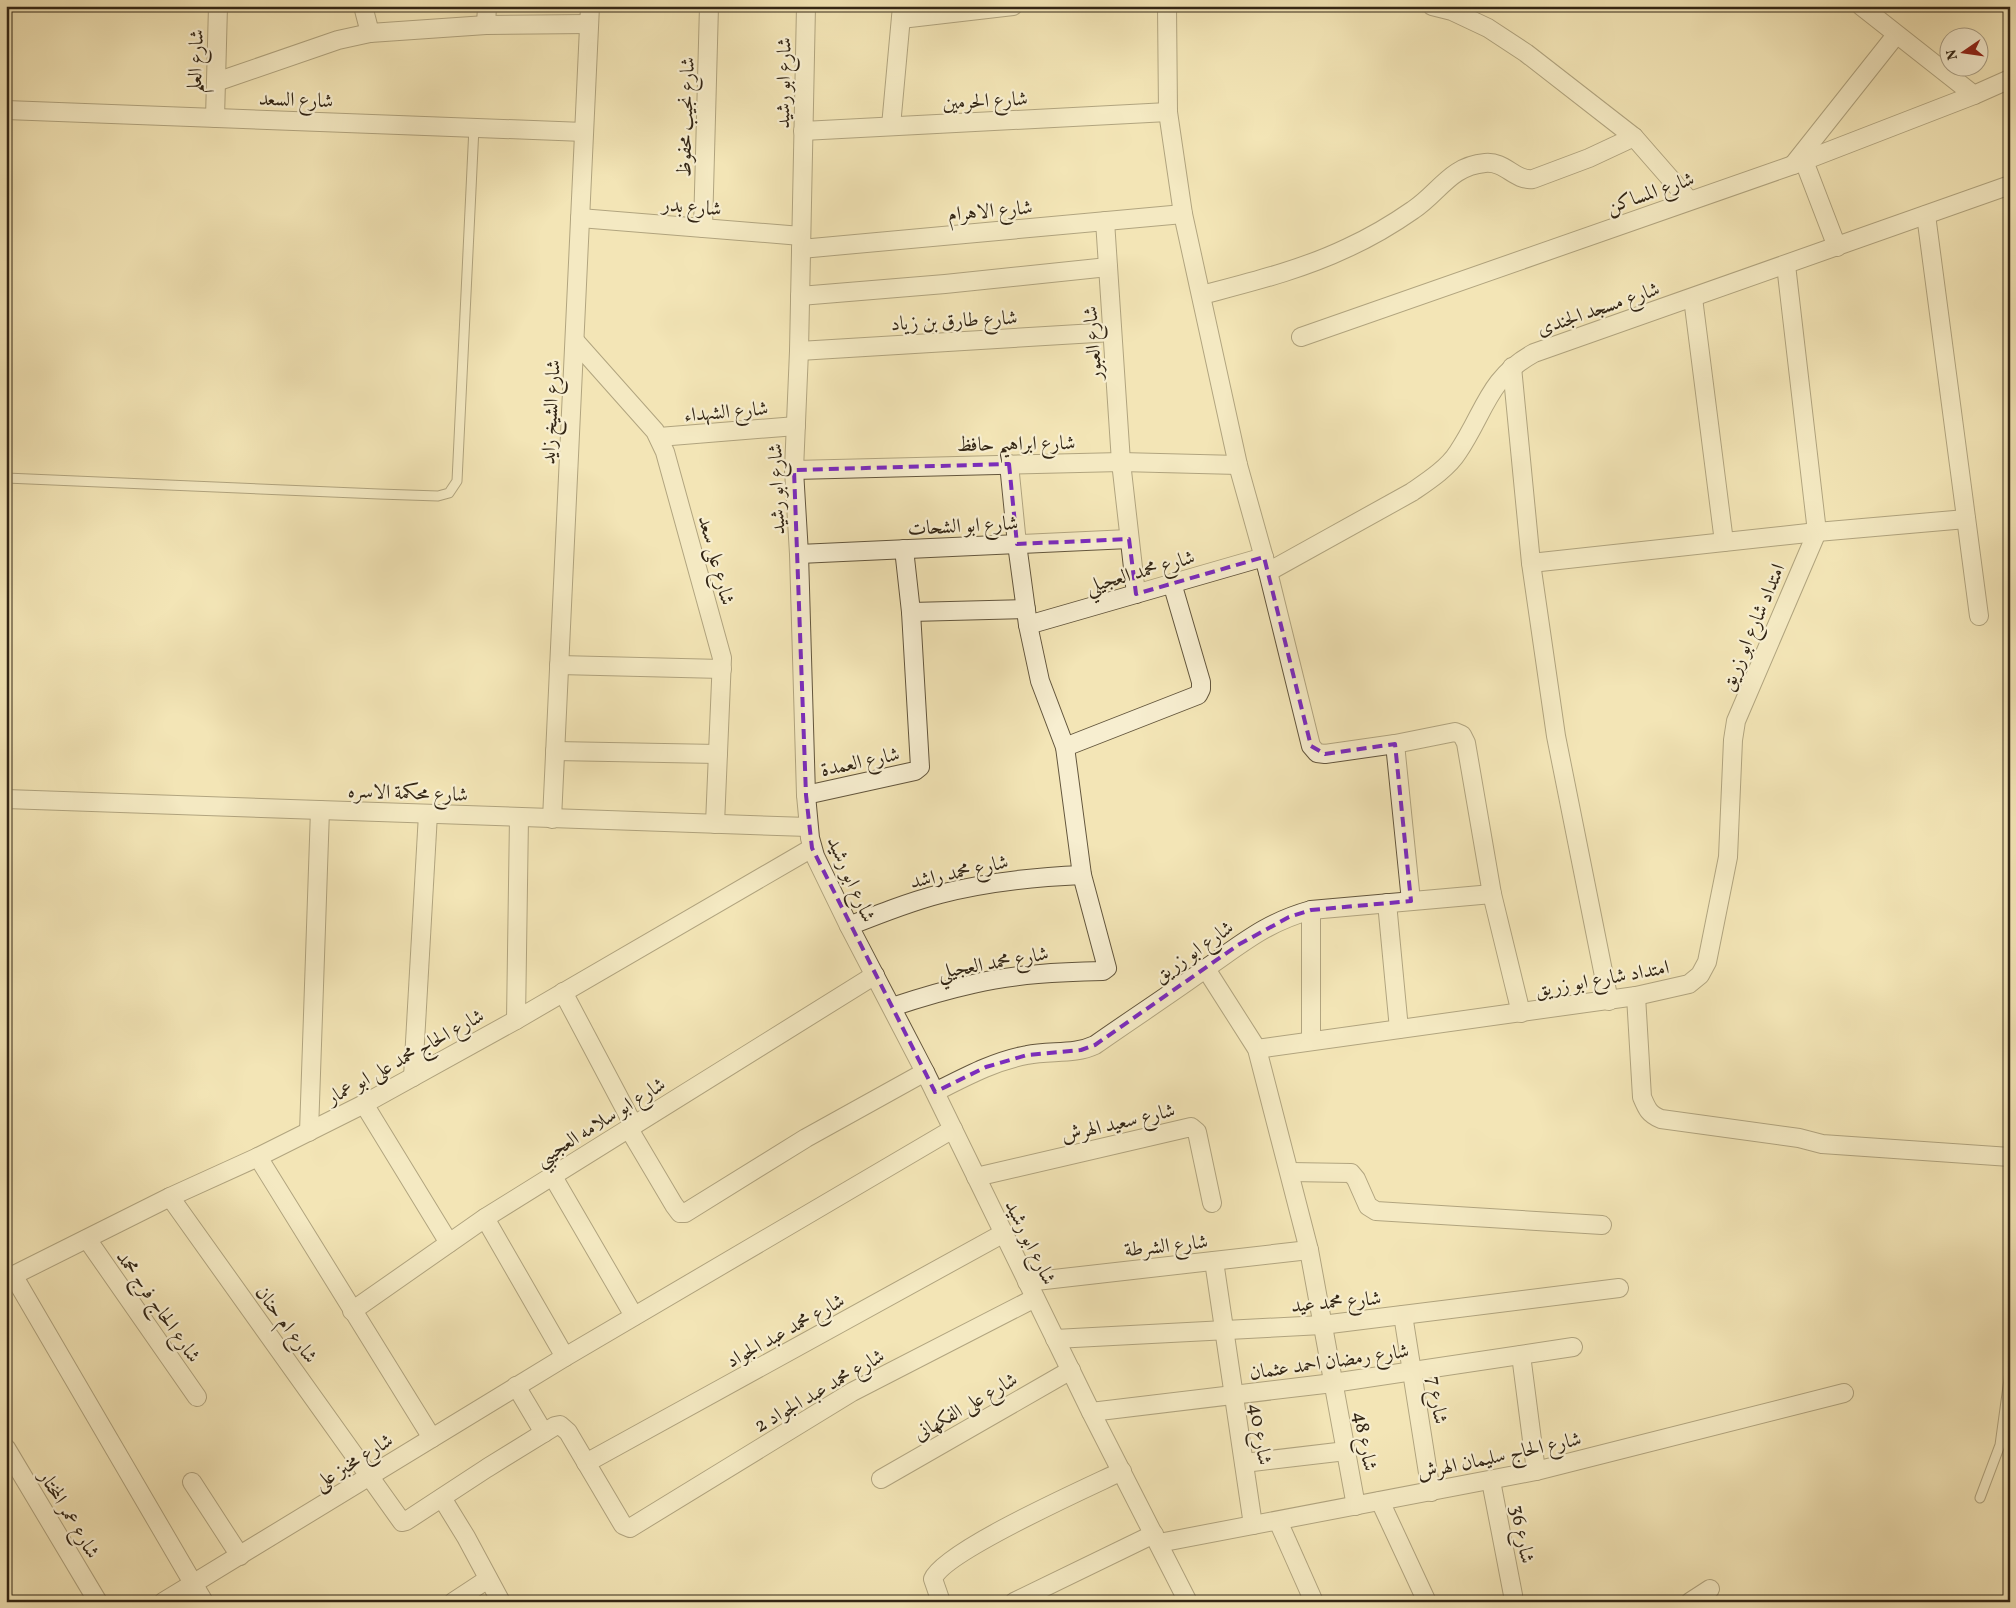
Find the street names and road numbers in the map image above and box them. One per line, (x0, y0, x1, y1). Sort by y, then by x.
street label: شارع العلم (182, 29, 217, 93)
street label: شارع ابو رشيد (770, 37, 802, 129)
street label: شارع نجيب محفوظ (671, 56, 705, 178)
street label: شارع السعد (258, 86, 334, 118)
street label: شارع الحرمين (942, 86, 1029, 120)
street label: شارع المساكن (1603, 166, 1699, 224)
street label: شارع بدر (659, 191, 723, 227)
street label: شارع الاهرام (947, 194, 1034, 232)
street label: شارع مسجد الجندى (1533, 276, 1665, 346)
street label: شارع طارق بن زياد (890, 305, 1018, 341)
street label: شارع العبور (1077, 305, 1113, 383)
street label: شارع الشيخ زايد (535, 359, 571, 465)
street label: شارع الشهداء (683, 395, 770, 433)
street label: شارع ابراهيم حافظ (956, 430, 1076, 464)
street label: شارع ابو رشيد (762, 443, 796, 535)
street label: شارع ابو الشحات (907, 510, 1019, 546)
street label: شارع على سعد (688, 513, 740, 609)
street label: شارع محمد العجيلي (1083, 544, 1199, 606)
street label: امتداد شارع ابو زريق (1714, 560, 1795, 697)
street label: شارع العمدة (818, 741, 903, 787)
street label: شارع محكمة الاسره (347, 778, 469, 812)
street label: شارع ابو رشيد (817, 832, 882, 928)
street label: شارع محمد راشد (908, 849, 1012, 899)
street label: شارع ابو زريق (1148, 915, 1241, 992)
street label: شارع محمد العجيلي (936, 940, 1052, 991)
street label: امتداد شارع ابو زريق (1533, 954, 1672, 1008)
street label: شارع الحاج محمد على ابو عمار (320, 1003, 491, 1115)
street label: شارع ابو سلامه العجيبي (530, 1071, 673, 1177)
street label: شارع سعيد الهرش (1059, 1097, 1179, 1153)
street label: شارع ابو رشيد (995, 1196, 1062, 1291)
street label: شارع الشرطة (1123, 1229, 1210, 1267)
street label: شارع الحاج فرج محمد (107, 1245, 207, 1370)
street label: شارع ام حنان (246, 1280, 323, 1371)
street label: شارع محمد عيد (1290, 1285, 1383, 1323)
street label: شارع محمد عبد الجواد (722, 1288, 851, 1378)
street label: شارع رمضان احمد عثمان (1248, 1338, 1411, 1390)
street label: شارع محمد عبد الجواد 2 (750, 1343, 891, 1442)
street label: شارع على الفكهانى (909, 1367, 1024, 1451)
street label: شارع 7 (1416, 1374, 1454, 1427)
street label: شارع 40 (1238, 1401, 1278, 1468)
street label: شارع 48 (1343, 1409, 1383, 1474)
street label: شارع الحاج سليمان الهرش (1415, 1426, 1585, 1490)
street label: شارع مخبز على (309, 1427, 400, 1500)
street label: شارع عمر المختار (28, 1464, 106, 1565)
street label: شارع 36 (1500, 1503, 1540, 1566)

